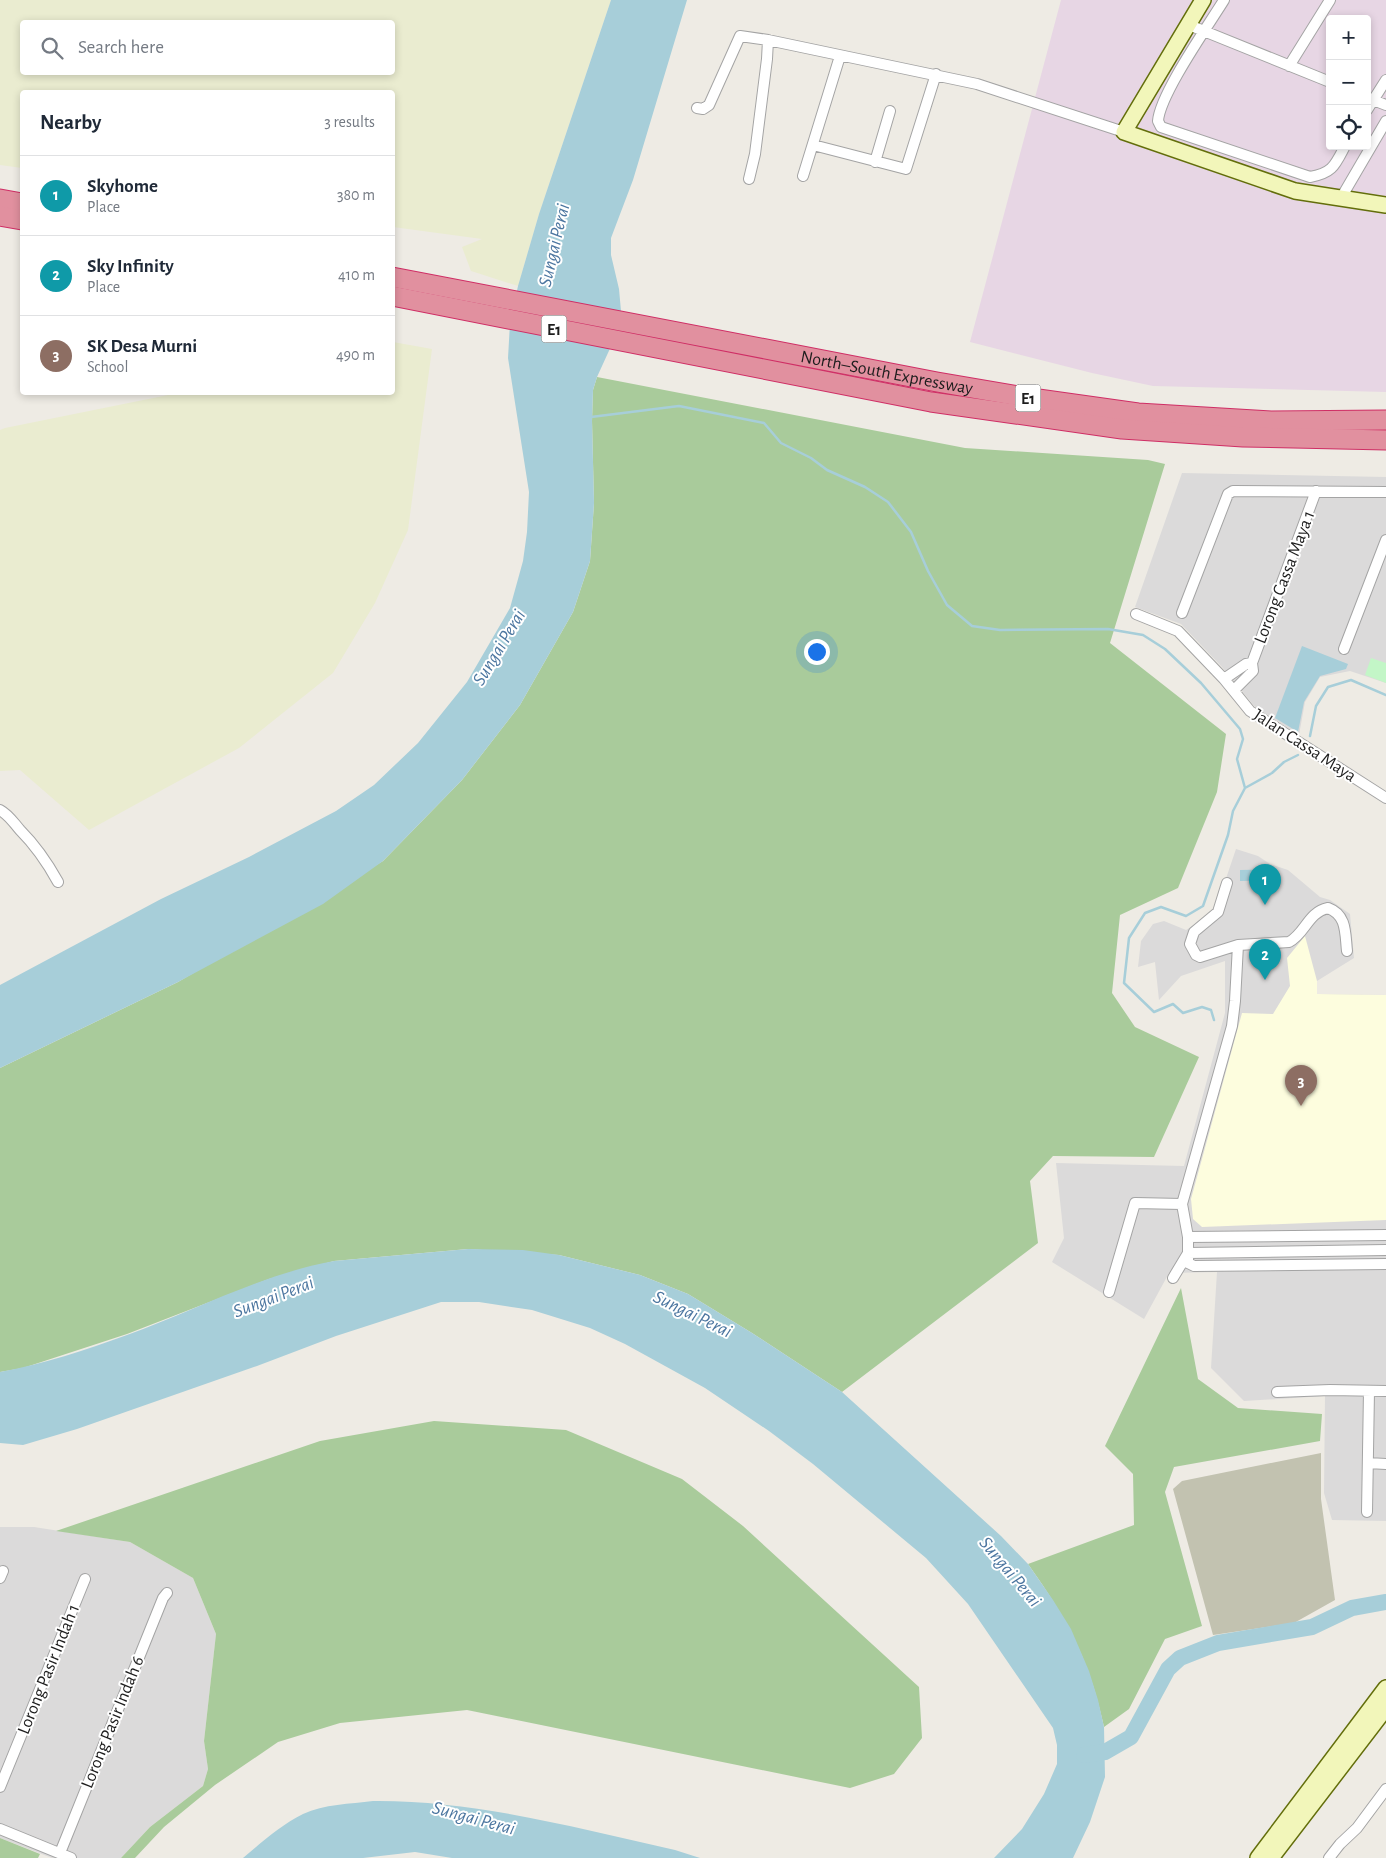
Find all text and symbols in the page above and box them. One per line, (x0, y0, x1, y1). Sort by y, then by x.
map controls (1326, 15, 1371, 150)
button: + (1326, 15, 1371, 60)
search box (20, 20, 395, 75)
icon: search (38, 34, 66, 62)
text: Search here (78, 38, 164, 57)
button: − (1326, 60, 1371, 105)
button: locate (1326, 105, 1371, 150)
text: Nearby (40, 112, 101, 133)
text: 3 results (324, 114, 375, 130)
text: Skyhome (87, 177, 158, 196)
text: 1 (53, 187, 59, 203)
text: 380 m (337, 187, 375, 203)
text: Place (87, 199, 120, 215)
water label: Sungai Perai (536, 202, 573, 289)
text: Sky Infinity (87, 257, 174, 276)
text: 2 (52, 267, 60, 283)
text: 410 m (338, 267, 375, 283)
text: Place (87, 279, 120, 295)
road number: E1 (542, 316, 566, 342)
text: SK Desa Murni (87, 337, 197, 356)
text: 3 (53, 347, 59, 363)
text: 490 m (336, 347, 375, 363)
street label: North–South Expressway (799, 348, 975, 398)
text: School (87, 359, 128, 375)
road number: E1 (1016, 384, 1040, 412)
street label: Lorong Cassa Maya 1 (1251, 508, 1319, 646)
water label: Sungai Perai (469, 607, 529, 689)
your location (804, 639, 830, 665)
street label: Jalan Cassa Maya (1250, 706, 1359, 786)
pin: 1 (1249, 864, 1281, 905)
pin: 2 (1249, 939, 1281, 980)
pin: 3 (1285, 1065, 1317, 1106)
water label: Sungai Perai (231, 1273, 316, 1321)
water label: Sungai Perai (650, 1287, 735, 1341)
water label: Sungai Perai (975, 1533, 1044, 1610)
street label: Lorong Pasir Indah 1 (15, 1602, 83, 1737)
street label: Lorong Pasir Indah 6 (78, 1654, 148, 1791)
water label: Sungai Perai (430, 1798, 517, 1839)

